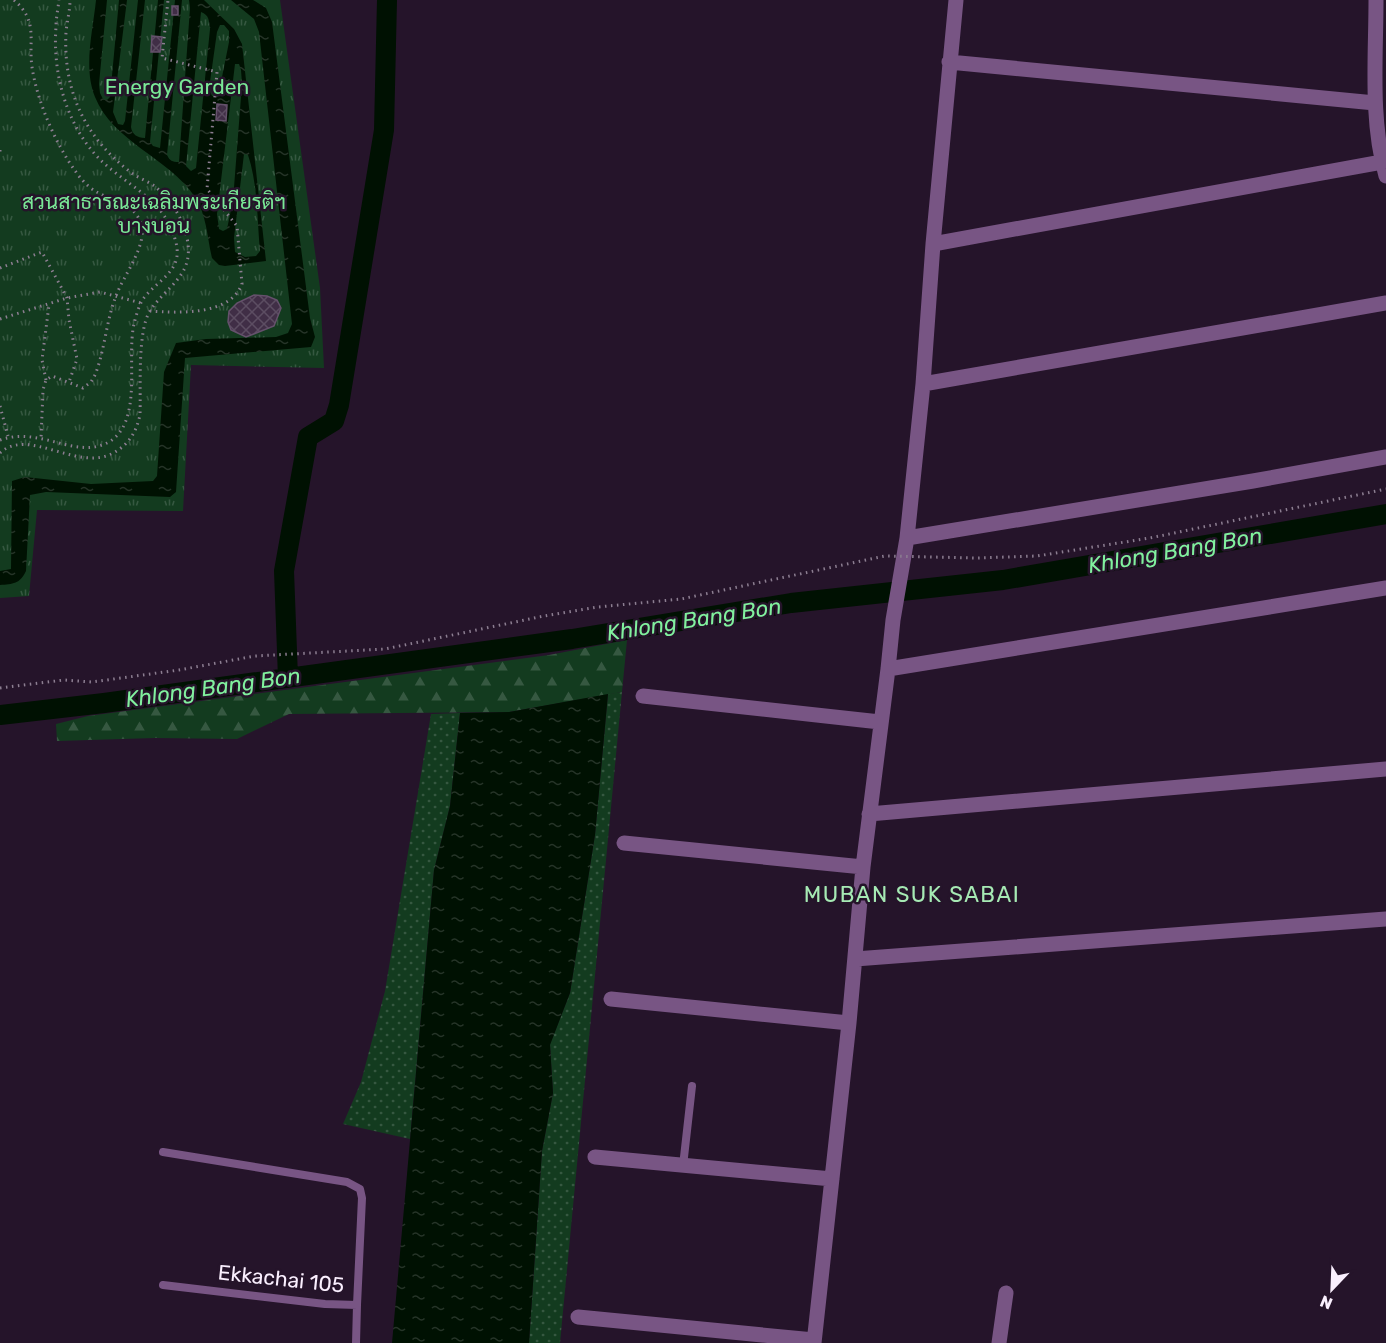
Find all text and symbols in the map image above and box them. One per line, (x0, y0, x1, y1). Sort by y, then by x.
park label: Energy Garden (105, 74, 249, 99)
park label: สวนสาธารณะเฉลิมพระเกียรติฯ บางบอน (22, 189, 286, 238)
water label: Khlong Bang Bon (1086, 522, 1264, 579)
water label: Khlong Bang Bon (605, 592, 783, 647)
water label: Khlong Bang Bon (124, 662, 302, 713)
district label: MUBAN SUK SABAI (804, 881, 1020, 908)
street label: Ekkachai 105 (217, 1259, 345, 1298)
north arrow (1302, 1259, 1362, 1319)
text: N (1317, 1291, 1335, 1313)

